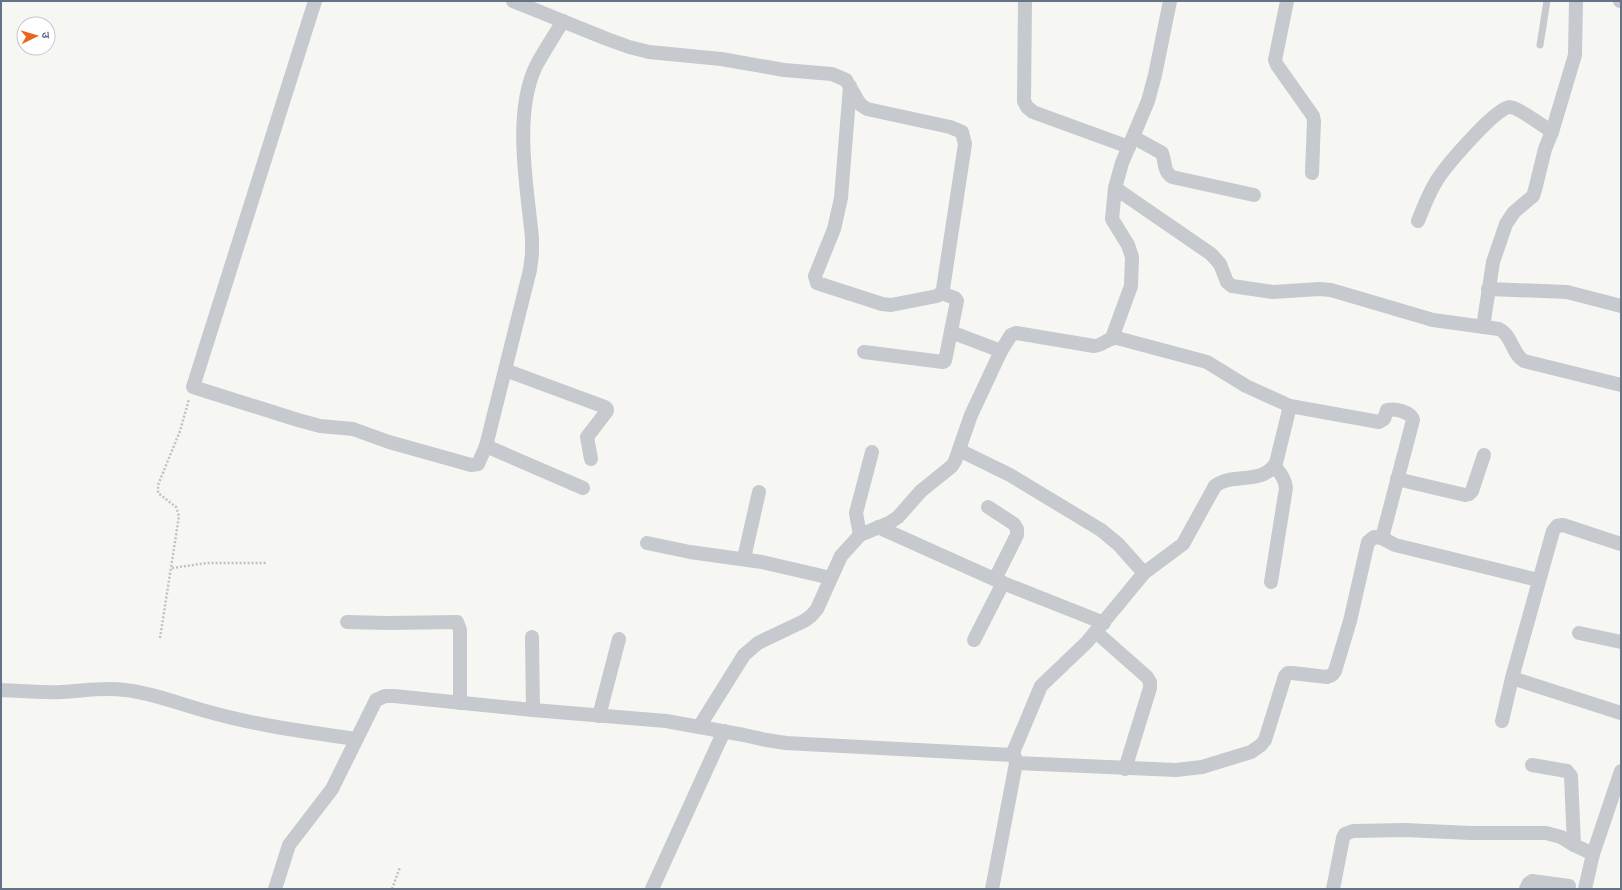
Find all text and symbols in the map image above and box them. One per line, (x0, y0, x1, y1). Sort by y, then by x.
north arrow (16, 16, 56, 56)
text: उ (39, 31, 54, 40)

